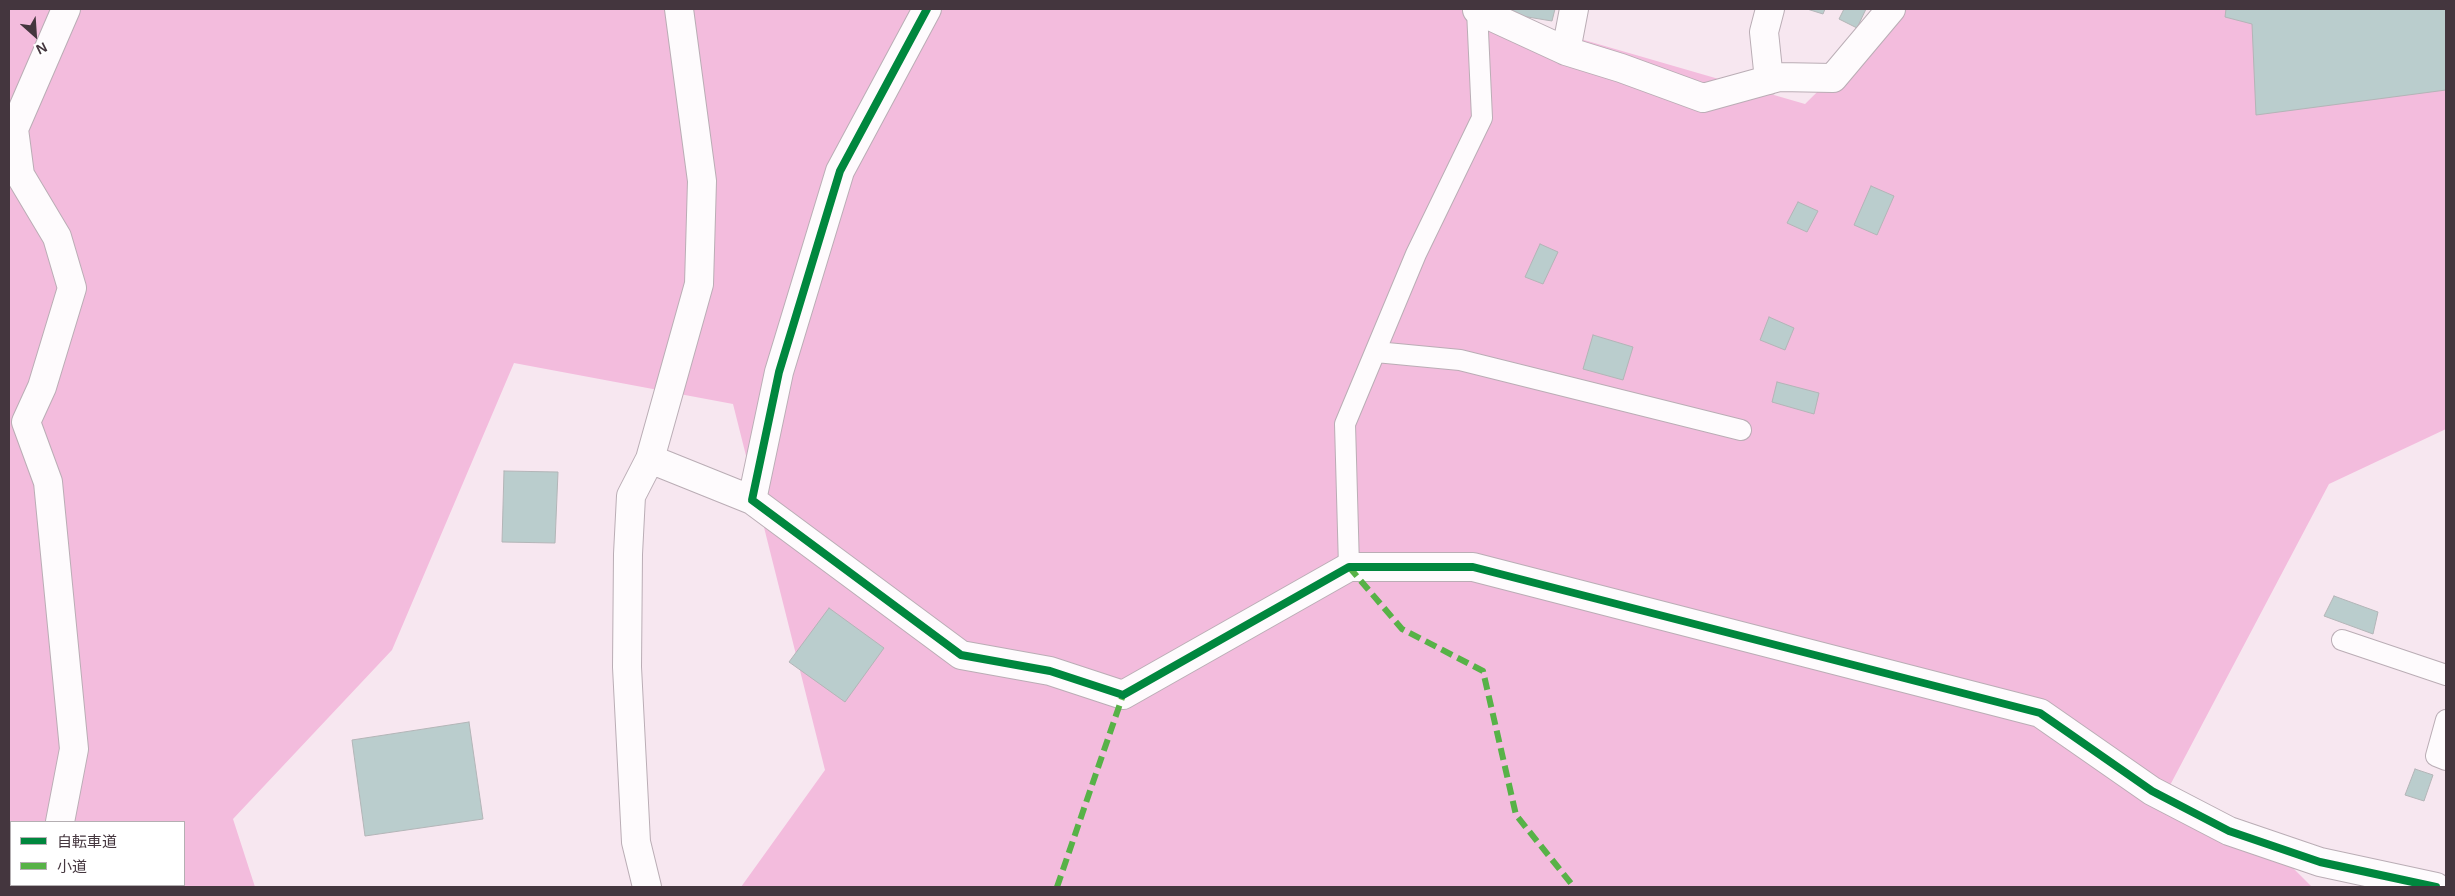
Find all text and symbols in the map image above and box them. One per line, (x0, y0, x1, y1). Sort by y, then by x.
north arrow (10, 10, 60, 60)
text: N (34, 39, 50, 58)
legend (10, 821, 185, 886)
text: 自転車道 (57, 833, 117, 850)
text: 小道 (57, 858, 87, 875)

